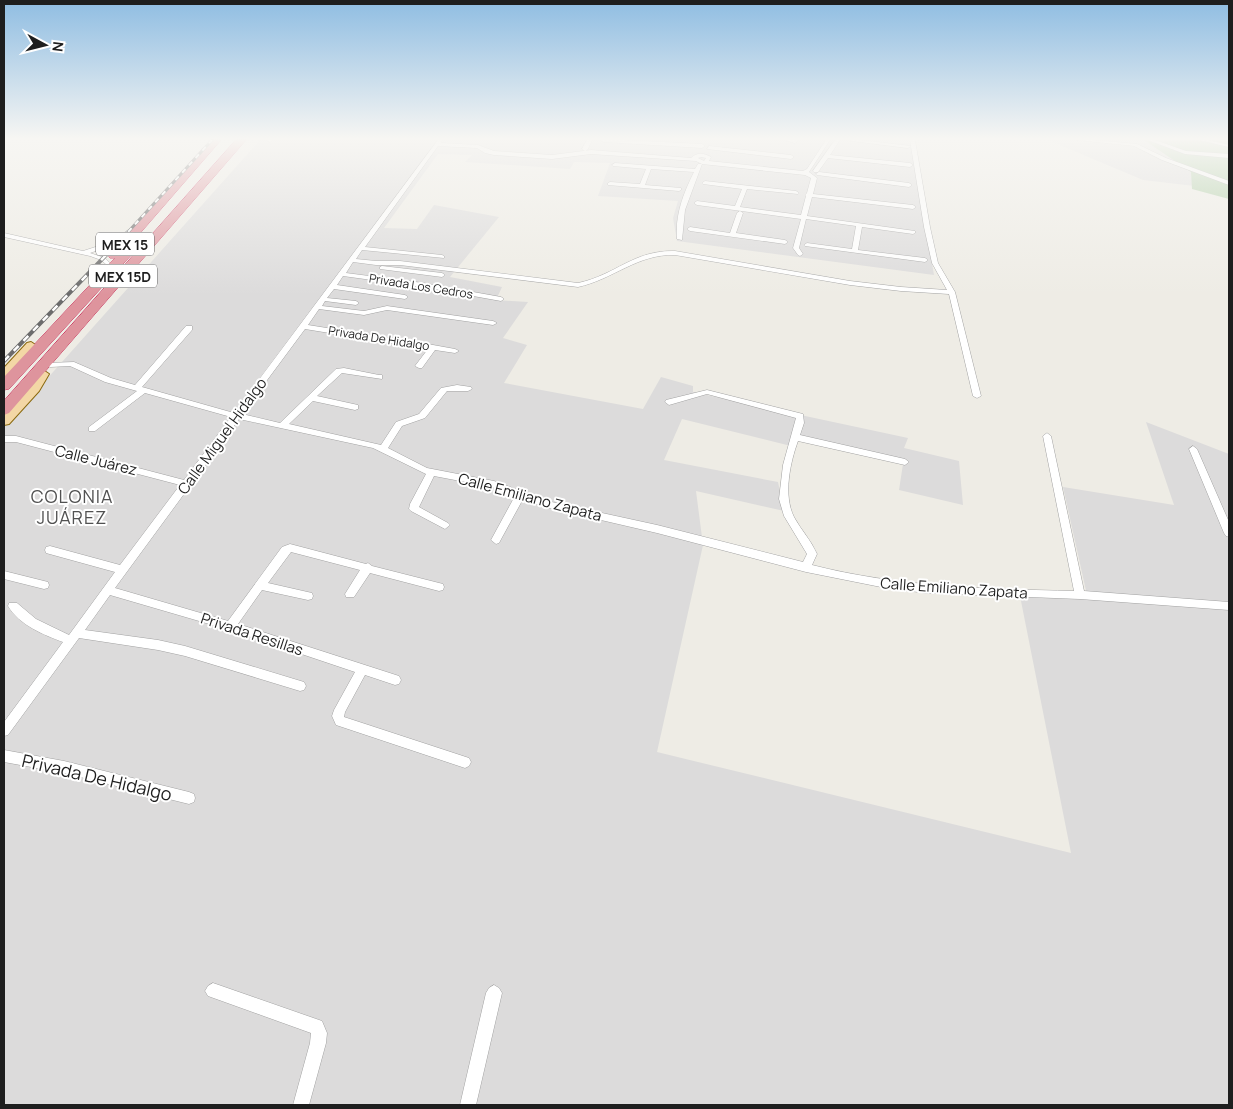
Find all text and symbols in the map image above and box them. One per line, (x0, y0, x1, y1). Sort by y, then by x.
north arrow (20, 20, 70, 70)
text: N (48, 40, 68, 53)
road number: MEX 15 (96, 232, 154, 255)
road number: MEX 15D (89, 264, 157, 288)
street label: Privada Los Cedros (368, 269, 474, 303)
street label: Privada De Hidalgo (327, 322, 431, 354)
street label: Calle Miguel Hidalgo (173, 373, 271, 499)
street label: Calle Juárez (53, 440, 139, 480)
street label: Calle Emiliano Zapata (456, 468, 604, 526)
district label: COLONIA JUÁREZ (31, 484, 113, 529)
street label: Calle Emiliano Zapata (880, 572, 1028, 604)
street label: Privada Resillas (198, 608, 306, 660)
street label: Privada De Hidalgo (20, 748, 174, 806)

